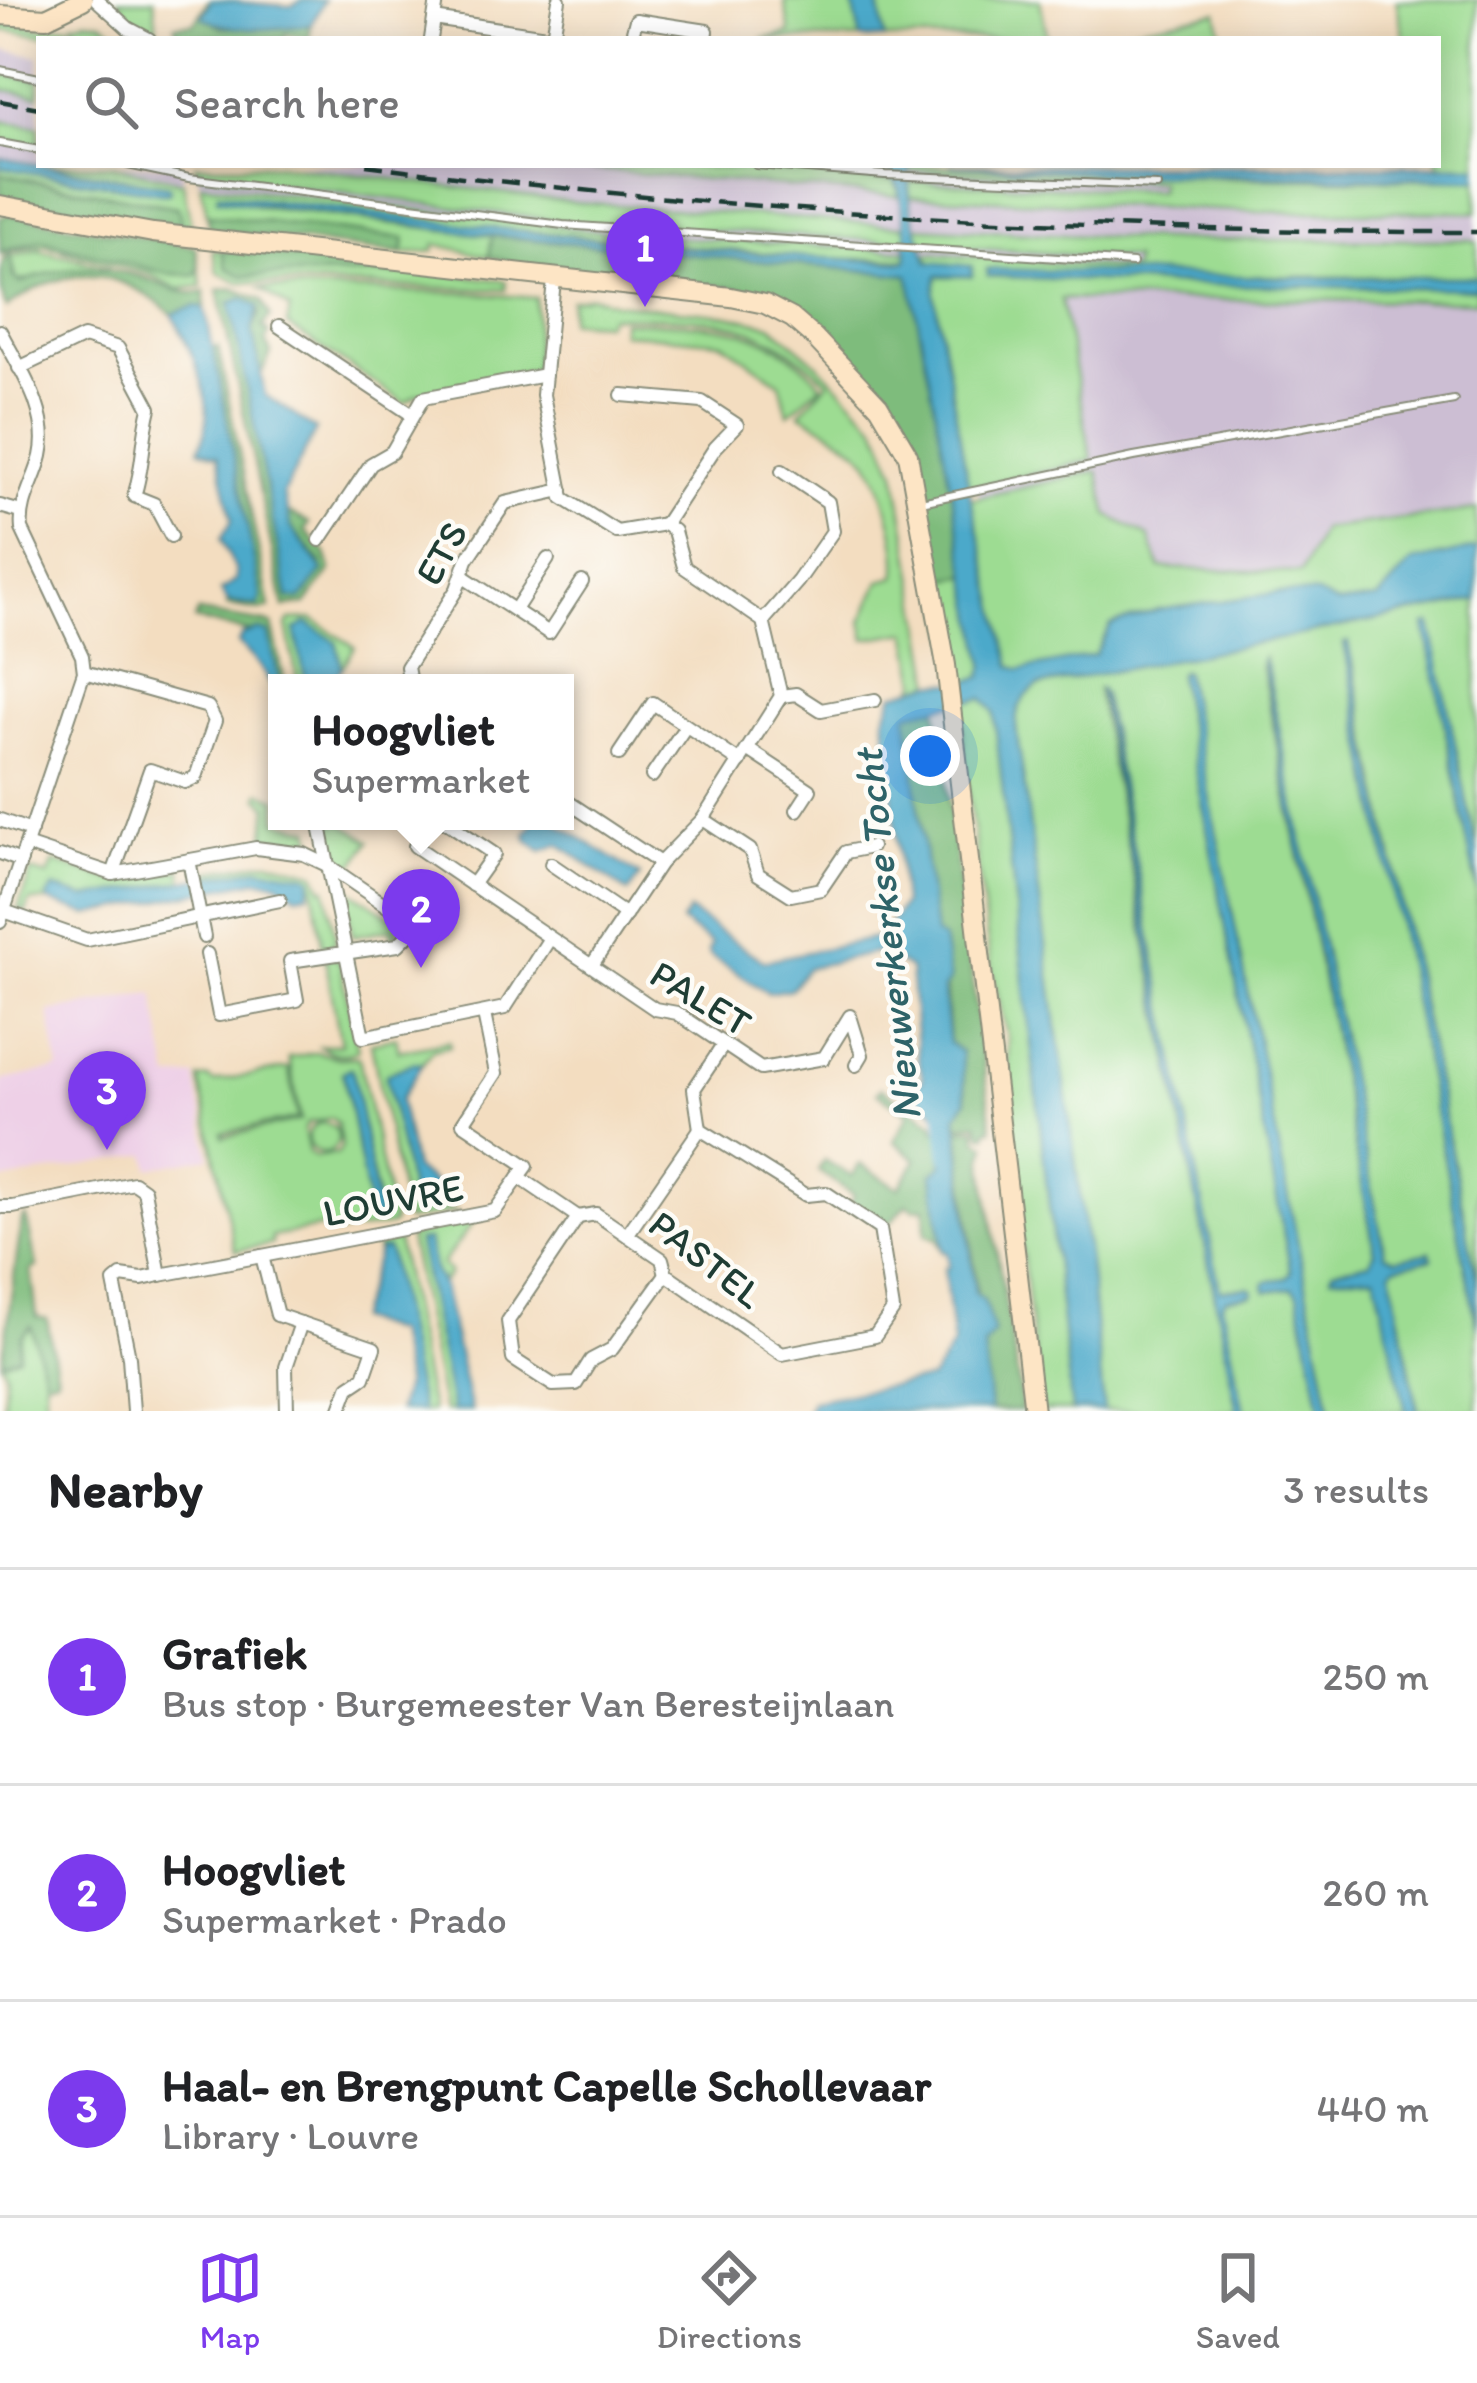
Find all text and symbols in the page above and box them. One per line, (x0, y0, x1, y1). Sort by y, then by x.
search box (36, 36, 1441, 168)
icon: search (78, 69, 144, 135)
text: Search here (174, 75, 400, 129)
pin: 1 (606, 208, 684, 307)
street label: ETS (405, 513, 477, 593)
popup (268, 674, 574, 830)
text: Hoogvliet (311, 702, 495, 756)
your location (900, 726, 960, 786)
water label: Nieuwerkerkse Tocht (842, 744, 932, 1123)
text: Supermarket (311, 756, 531, 803)
pin: 2 (382, 869, 460, 968)
street label: PALET (642, 950, 760, 1046)
pin: 3 (68, 1051, 146, 1150)
street label: LOUVRE (319, 1163, 467, 1237)
street label: PASTEL (640, 1200, 772, 1318)
text: Nearby (48, 1459, 203, 1520)
text: 3 results (1283, 1466, 1429, 1513)
text: Grafiek (162, 1626, 307, 1680)
text: 1 (78, 1653, 96, 1700)
text: 250 m (1322, 1653, 1429, 1700)
text: Bus stop · Burgemeester Van Beresteijnlaan (162, 1680, 894, 1727)
text: Hoogvliet (162, 1842, 346, 1896)
text: 2 (77, 1869, 97, 1916)
text: 260 m (1322, 1869, 1429, 1916)
text: Supermarket · Prado (162, 1896, 507, 1943)
text: Haal- en Brengpunt Capelle Schollevaar (162, 2058, 931, 2112)
text: 3 (76, 2085, 98, 2132)
text: 440 m (1317, 2085, 1429, 2132)
text: Library · Louvre (162, 2112, 419, 2159)
tab: Map (197, 2245, 263, 2356)
tab: Directions (657, 2245, 802, 2356)
tab: Saved (1196, 2245, 1280, 2356)

